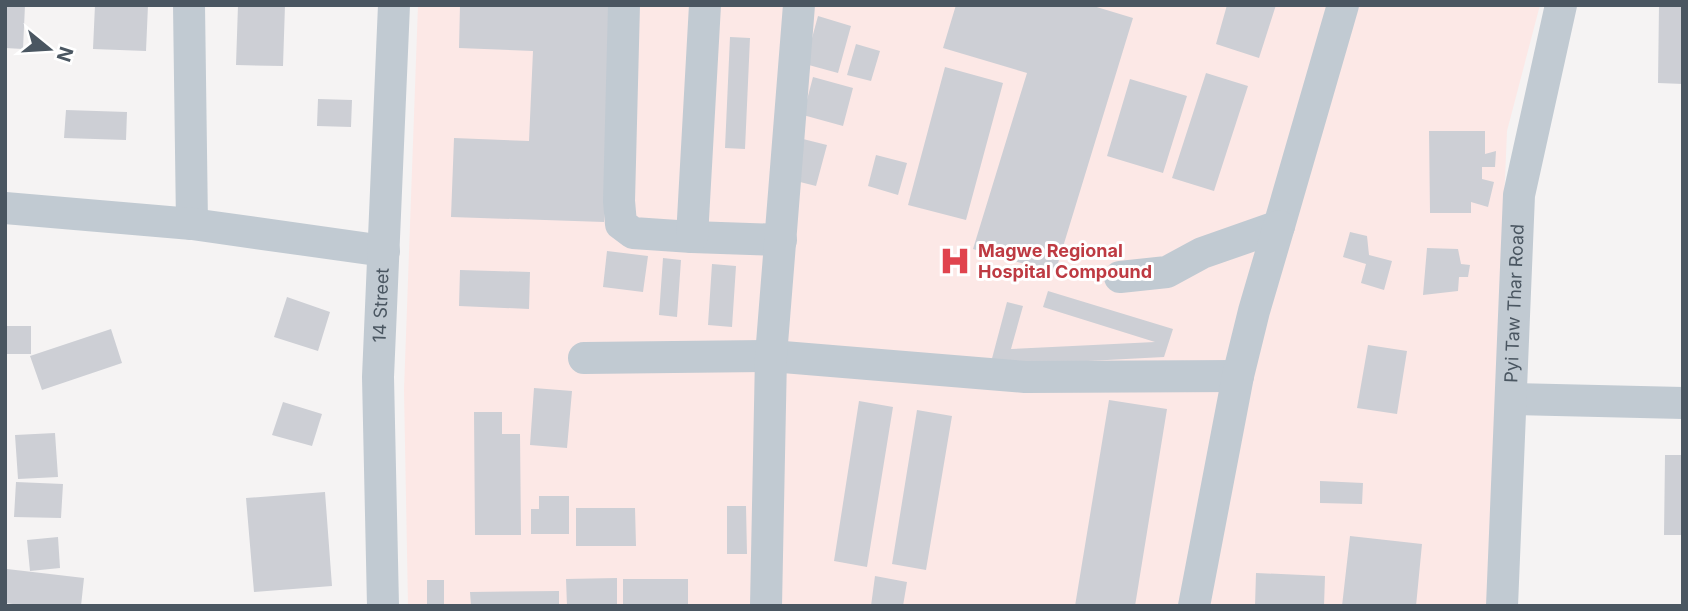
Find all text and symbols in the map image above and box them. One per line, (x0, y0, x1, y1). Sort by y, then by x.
north arrow (14, 14, 84, 84)
text: N (52, 44, 78, 65)
street label: Pyi Taw Thar Road (1500, 223, 1528, 383)
place label: Magwe Regional Hospital Compound (978, 240, 1152, 282)
hospital icon: Magwe Regional Hospital Compound (938, 244, 972, 278)
street label: 14 Street (368, 267, 393, 343)

